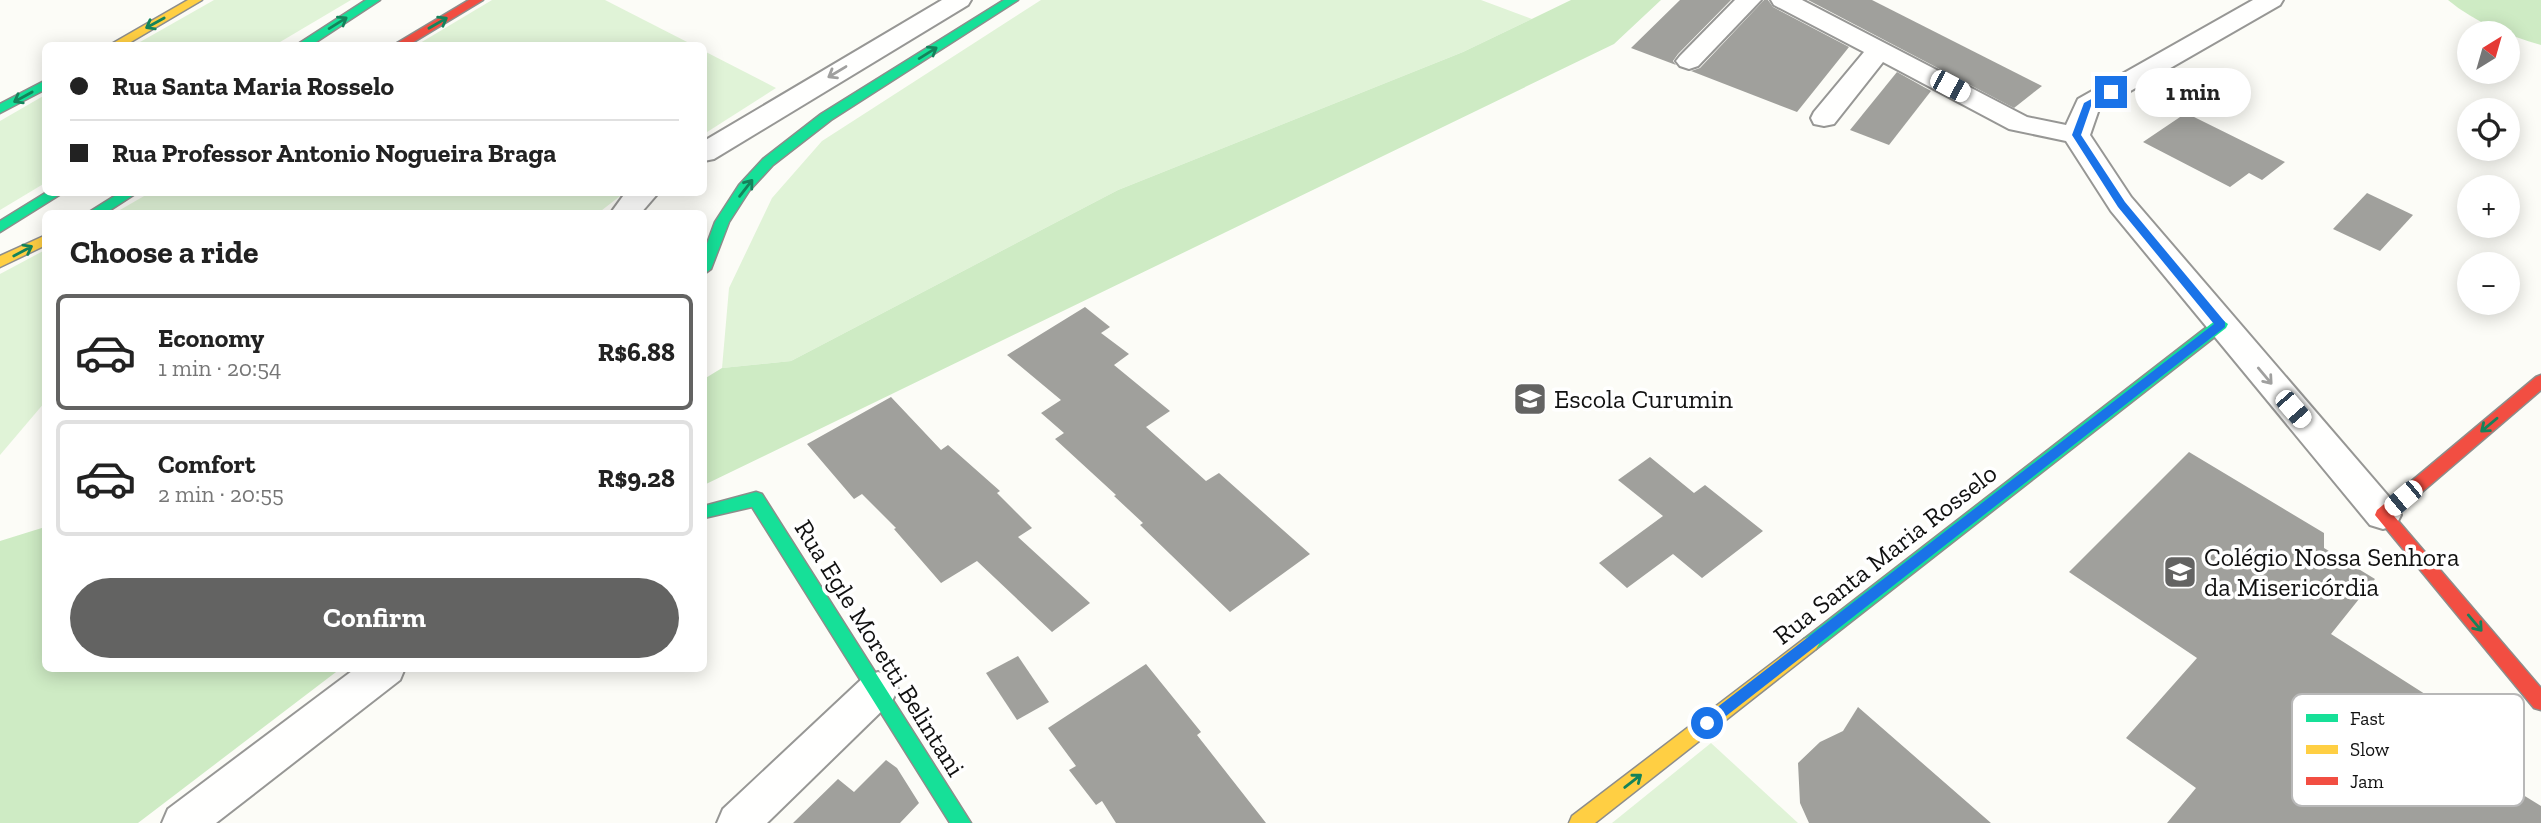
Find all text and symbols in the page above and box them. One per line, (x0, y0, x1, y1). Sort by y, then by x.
one-way arrow (327, 15, 347, 29)
one-way arrow (427, 16, 447, 30)
one-way arrow (145, 17, 166, 30)
north arrow (2457, 21, 2520, 84)
map controls (2457, 21, 2520, 315)
one-way arrow (918, 46, 937, 61)
one-way arrow (828, 66, 848, 80)
car (1927, 67, 1974, 105)
callout: 1 min (2136, 68, 2251, 116)
text: Rua Santa Maria Rosselo (112, 70, 394, 102)
route end (2095, 76, 2127, 108)
text: 1 min (2166, 78, 2220, 106)
one-way arrow (13, 90, 33, 104)
button: locate (2457, 98, 2520, 161)
text: Rua Professor Antonio Nogueira Braga (112, 137, 556, 169)
button: + (2457, 175, 2520, 238)
one-way arrow (739, 179, 754, 197)
text: Choose a ride (70, 233, 258, 271)
one-way arrow (12, 243, 33, 257)
button: − (2457, 252, 2520, 315)
icon: car (74, 321, 137, 384)
text: Economy (158, 322, 264, 354)
text: R$6.88 (598, 336, 675, 368)
text: 1 min · 20:54 (158, 354, 281, 382)
one-way arrow (2257, 367, 2273, 385)
school or university icon: Escola Curumin (1511, 380, 1549, 418)
place label: Escola Curumin (1554, 383, 1733, 415)
car (2272, 386, 2315, 432)
one-way arrow (2480, 417, 2498, 433)
icon: car (74, 447, 137, 510)
text: Comfort (158, 448, 255, 480)
street label: Rua Santa Maria Rosselo (1767, 457, 2003, 651)
text: R$9.28 (598, 462, 675, 494)
car (2381, 476, 2426, 520)
text: 2 min · 20:55 (158, 480, 284, 508)
street label: Rua Egle Moretti Belintani (788, 514, 972, 782)
place label: Colégio Nossa Senhora da Misericórdia (2204, 541, 2460, 603)
school or university icon: Colégio Nossa Senhora da Misericórdia (2161, 553, 2199, 591)
button: Confirm (70, 578, 679, 658)
one-way arrow (2467, 613, 2483, 631)
legend (2292, 694, 2524, 806)
route start (1691, 707, 1723, 739)
text: Fast (2350, 707, 2385, 730)
text: Slow (2350, 738, 2390, 761)
text: Jam (2350, 770, 2384, 793)
one-way arrow (1623, 774, 1641, 789)

